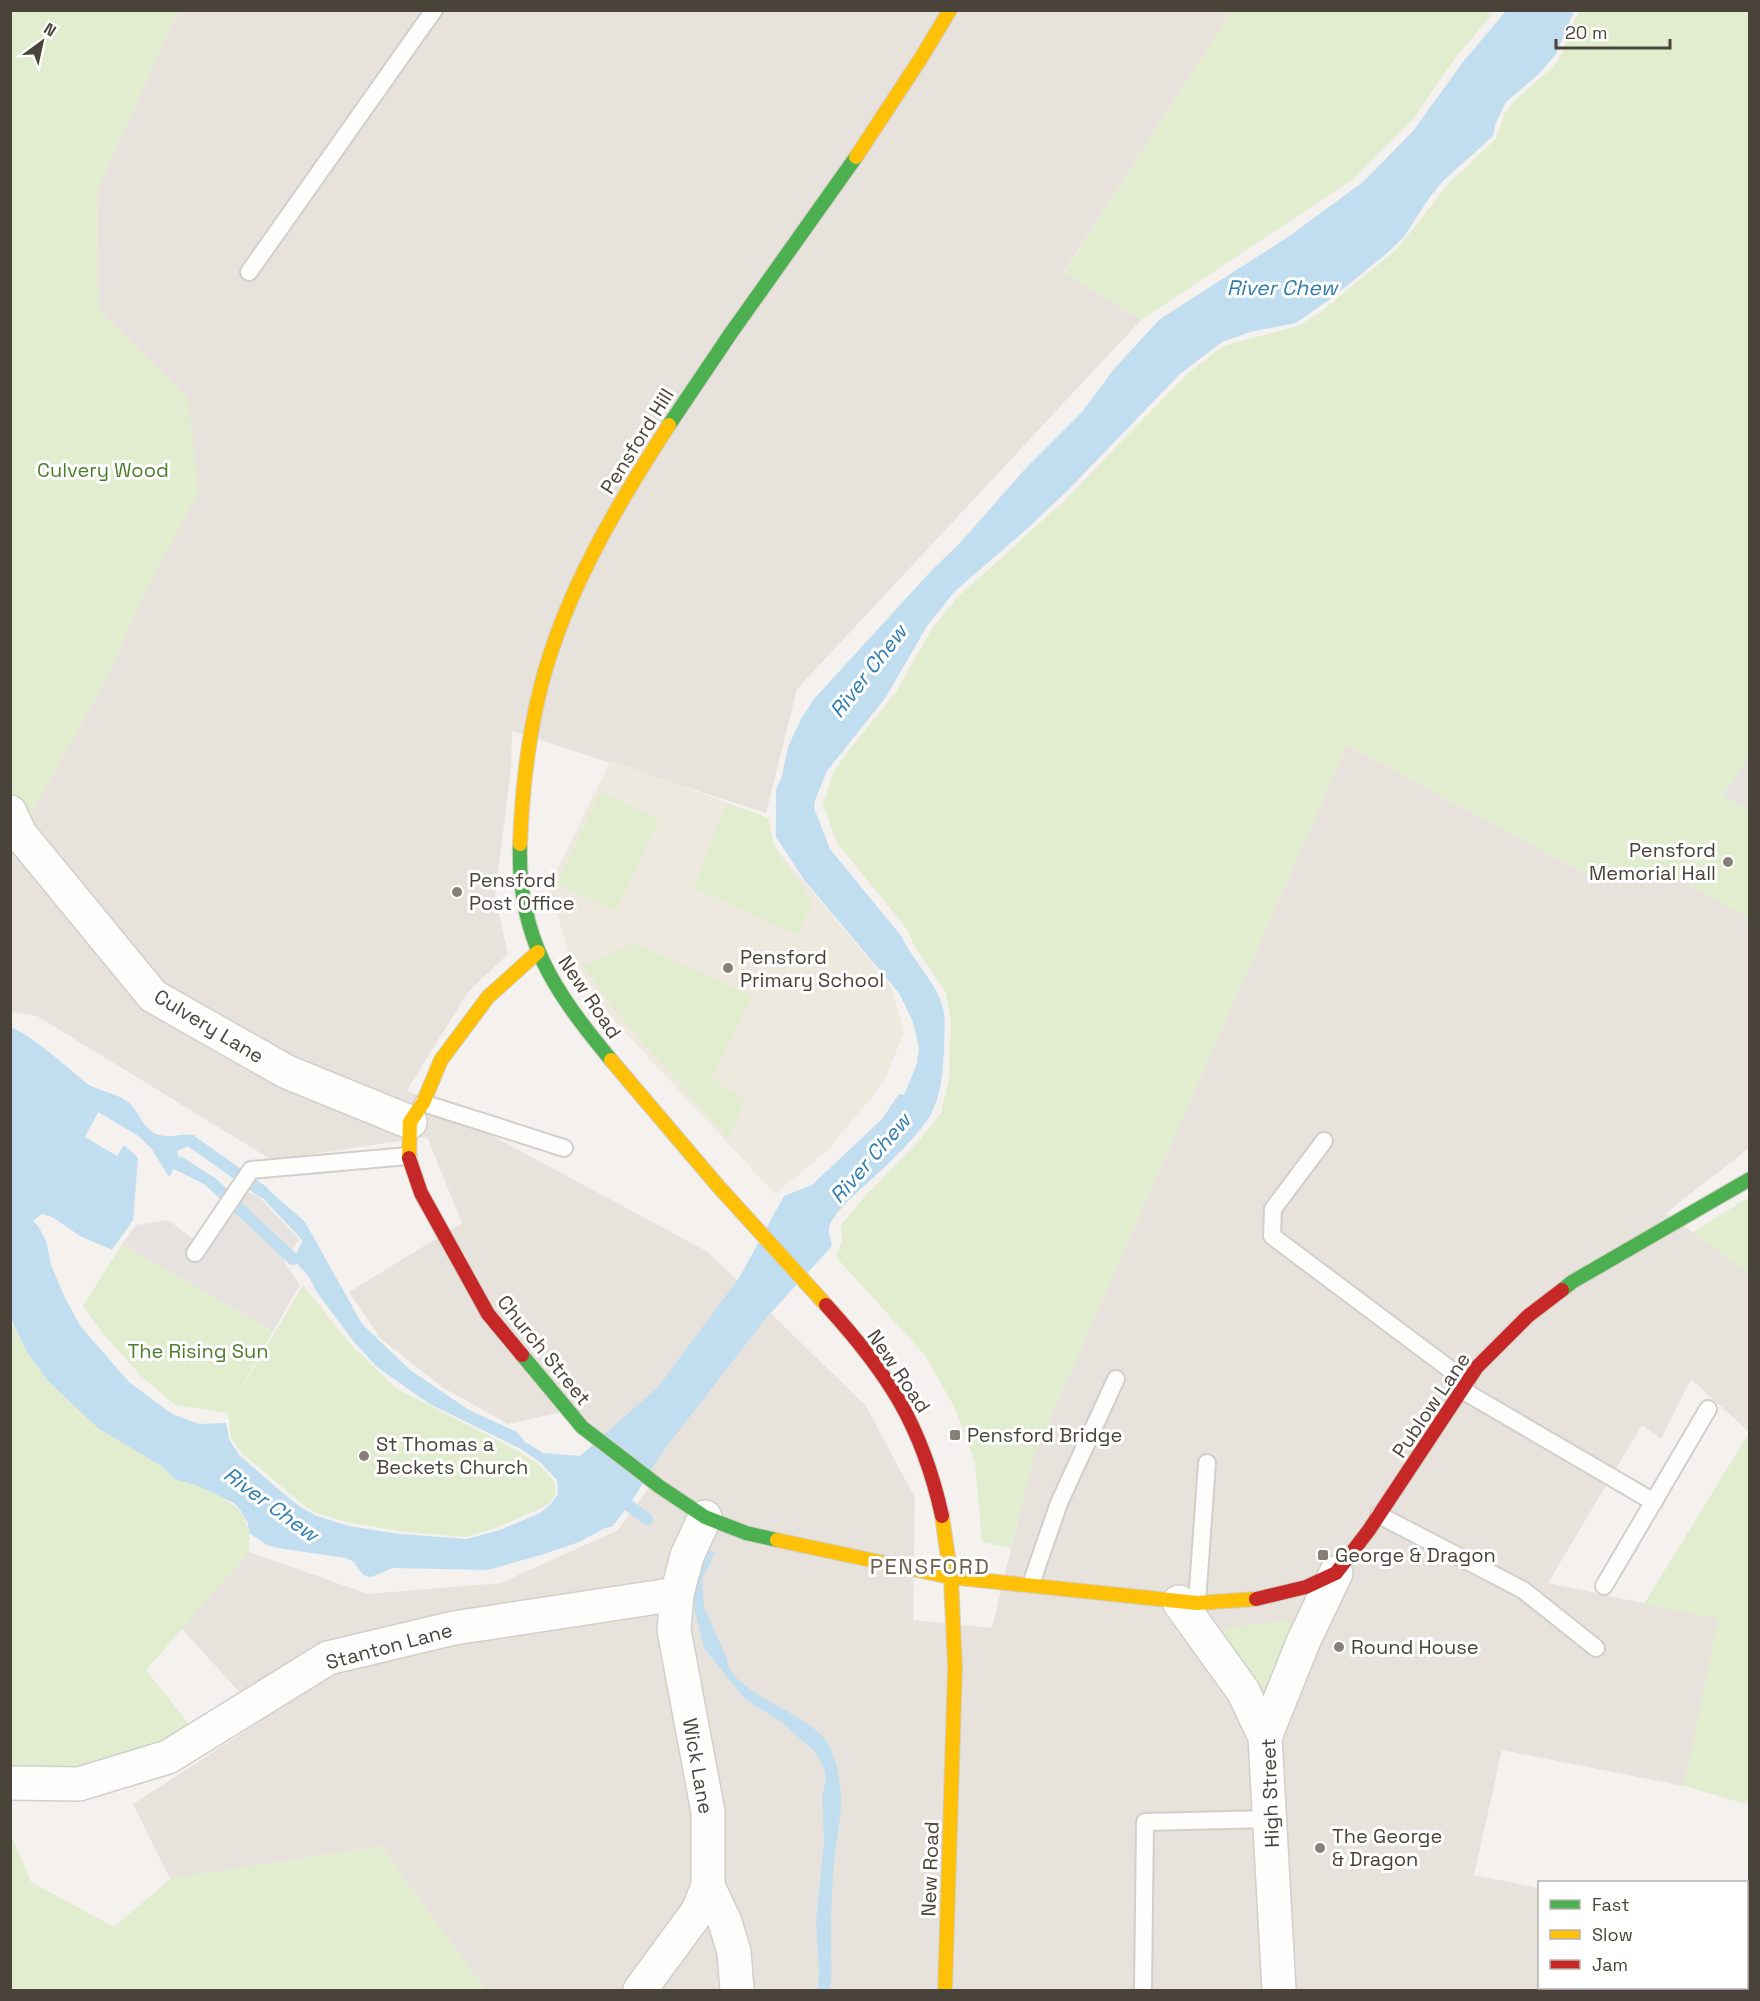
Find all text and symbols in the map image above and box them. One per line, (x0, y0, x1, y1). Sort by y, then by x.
north arrow (12, 12, 72, 72)
scale bar (1556, 12, 1670, 50)
text: N (40, 18, 60, 42)
text: 20 m (1565, 21, 1608, 44)
water label: River Chew (1227, 274, 1339, 301)
street label: Pensford Hill (594, 383, 680, 499)
park label: Culvery Wood (37, 457, 169, 483)
water label: River Chew (823, 617, 914, 723)
place label: Pensford Memorial Hall (1589, 837, 1716, 886)
marker: Pensford Memorial Hall (1721, 855, 1735, 869)
place label: Pensford Post Office (469, 867, 575, 916)
marker: Pensford Post Office (450, 885, 464, 899)
place label: Pensford Primary School (740, 944, 884, 993)
street label: New Road (553, 950, 627, 1044)
marker: Pensford Primary School (721, 961, 735, 975)
street label: Culvery Lane (149, 983, 269, 1069)
water label: River Chew (824, 1106, 918, 1209)
street label: Church Street (491, 1289, 597, 1411)
street label: New Road (862, 1324, 936, 1418)
park label: The Rising Sun (128, 1338, 268, 1364)
street label: Publow Lane (1386, 1347, 1476, 1463)
place label: Pensford Bridge (967, 1422, 1122, 1448)
marker: Pensford Bridge (948, 1428, 962, 1442)
place label: St Thomas a Beckets Church (376, 1431, 528, 1480)
marker: St Thomas a Beckets Church (357, 1449, 371, 1463)
water label: River Chew (218, 1461, 325, 1549)
place label: George & Dragon (1335, 1542, 1496, 1568)
marker: George & Dragon (1316, 1548, 1330, 1562)
district label: PENSFORD (870, 1552, 990, 1580)
street label: Stanton Lane (323, 1617, 455, 1675)
place label: Round House (1351, 1634, 1479, 1660)
marker: Round House (1332, 1640, 1346, 1654)
street label: Wick Lane (677, 1716, 719, 1816)
street label: High Street (1255, 1738, 1285, 1848)
street label: New Road (915, 1821, 945, 1917)
place label: The George & Dragon (1332, 1823, 1442, 1872)
marker: The George & Dragon (1313, 1841, 1327, 1855)
legend (1538, 1881, 1748, 1989)
text: Fast (1592, 1893, 1629, 1916)
text: Slow (1592, 1923, 1633, 1946)
text: Jam (1592, 1953, 1628, 1976)

